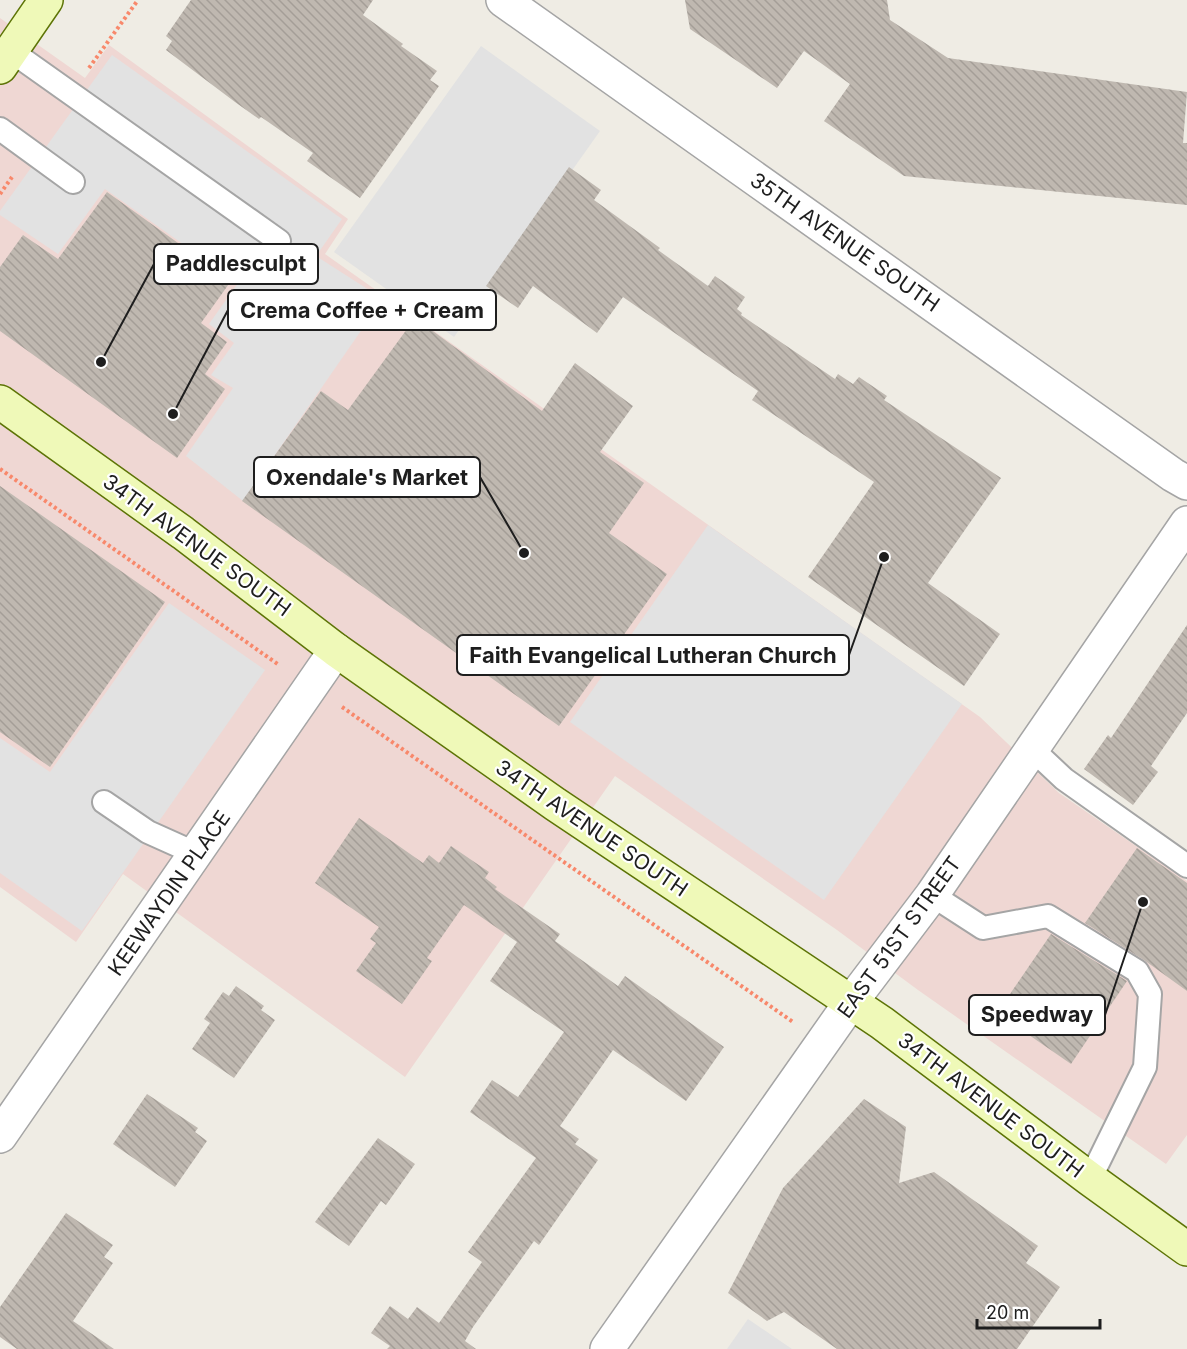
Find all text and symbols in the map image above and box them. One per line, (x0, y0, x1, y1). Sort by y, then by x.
street label: 35TH AVENUE SOUTH (746, 167, 944, 317)
callout: Paddlesculpt (154, 244, 318, 284)
text: Paddlesculpt (166, 250, 306, 276)
callout: Crema Coffee + Cream (228, 290, 496, 330)
text: Crema Coffee + Cream (240, 297, 484, 323)
callout: Oxendale's Market (254, 457, 480, 497)
text: Oxendale's Market (266, 464, 468, 490)
street label: 34TH AVENUE SOUTH (98, 468, 296, 622)
callout: Faith Evangelical Lutheran Church (457, 635, 849, 675)
text: Faith Evangelical Lutheran Church (469, 642, 837, 668)
street label: 34TH AVENUE SOUTH (491, 754, 693, 902)
street label: KEEWAYDIN PLACE (103, 806, 235, 980)
street label: EAST 51ST STREET (832, 851, 966, 1023)
callout: Speedway (969, 995, 1105, 1035)
text: Speedway (981, 1001, 1093, 1027)
street label: 34TH AVENUE SOUTH (893, 1027, 1089, 1183)
scale bar (977, 1292, 1100, 1330)
text: 20 m (986, 1302, 1029, 1323)

